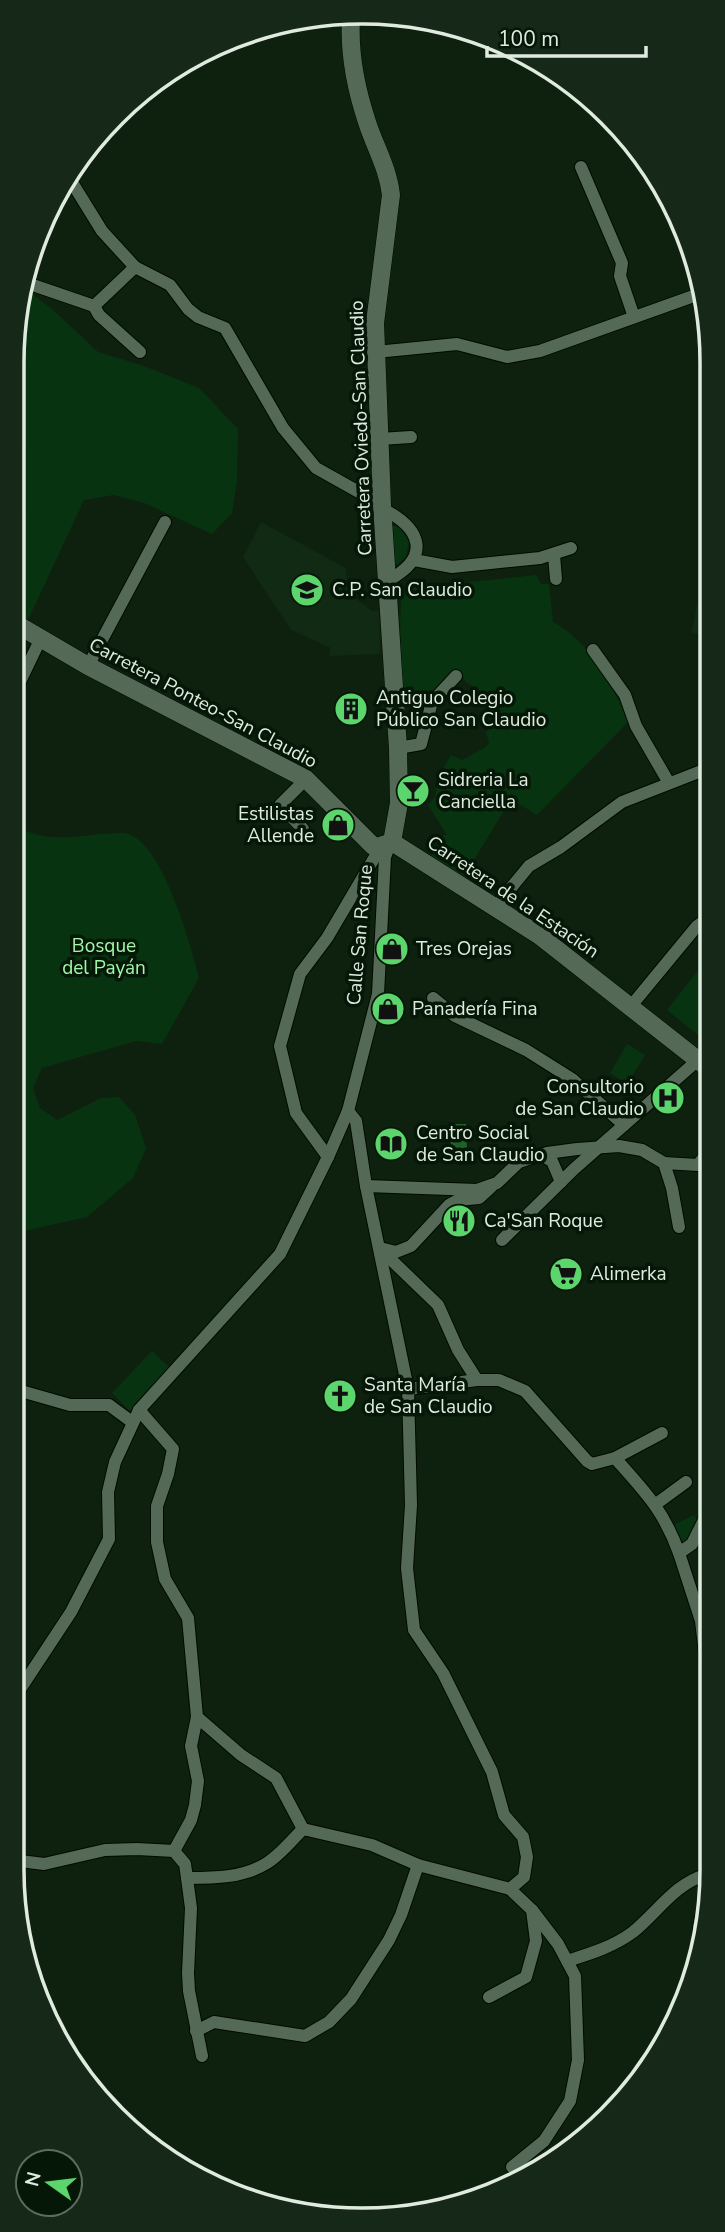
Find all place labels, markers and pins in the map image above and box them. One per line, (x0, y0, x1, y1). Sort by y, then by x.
school or university icon: C.P. San Claudio (288, 571, 326, 609)
place label: C.P. San Claudio (332, 577, 472, 603)
place label: Antiguo Colegio Público San Claudio (376, 685, 546, 733)
building icon: Antiguo Colegio Público San Claudio (332, 690, 370, 728)
place label: Sidreria La Canciella (438, 767, 529, 815)
bar icon: Sidreria La Canciella (394, 772, 432, 810)
place label: Estilistas Allende (238, 801, 314, 849)
shop icon: Estilistas Allende (319, 806, 357, 844)
shop icon: Tres Orejas (373, 930, 411, 968)
place label: Tres Orejas (416, 936, 512, 962)
shop icon: Panadería Fina (369, 990, 407, 1028)
place label: Panadería Fina (412, 996, 538, 1022)
place label: Consultorio de San Claudio (515, 1074, 644, 1122)
hospital icon: Consultorio de San Claudio (649, 1079, 687, 1117)
place label: Centro Social de San Claudio (416, 1120, 545, 1168)
library icon: Centro Social de San Claudio (372, 1125, 410, 1163)
restaurant icon: Ca'San Roque (440, 1202, 478, 1240)
place label: Ca'San Roque (484, 1208, 603, 1234)
supermarket icon: Alimerka (547, 1255, 585, 1293)
place label: Alimerka (590, 1261, 667, 1287)
place label: Santa María de San Claudio (364, 1372, 493, 1420)
church icon: Santa María de San Claudio (321, 1377, 359, 1415)

